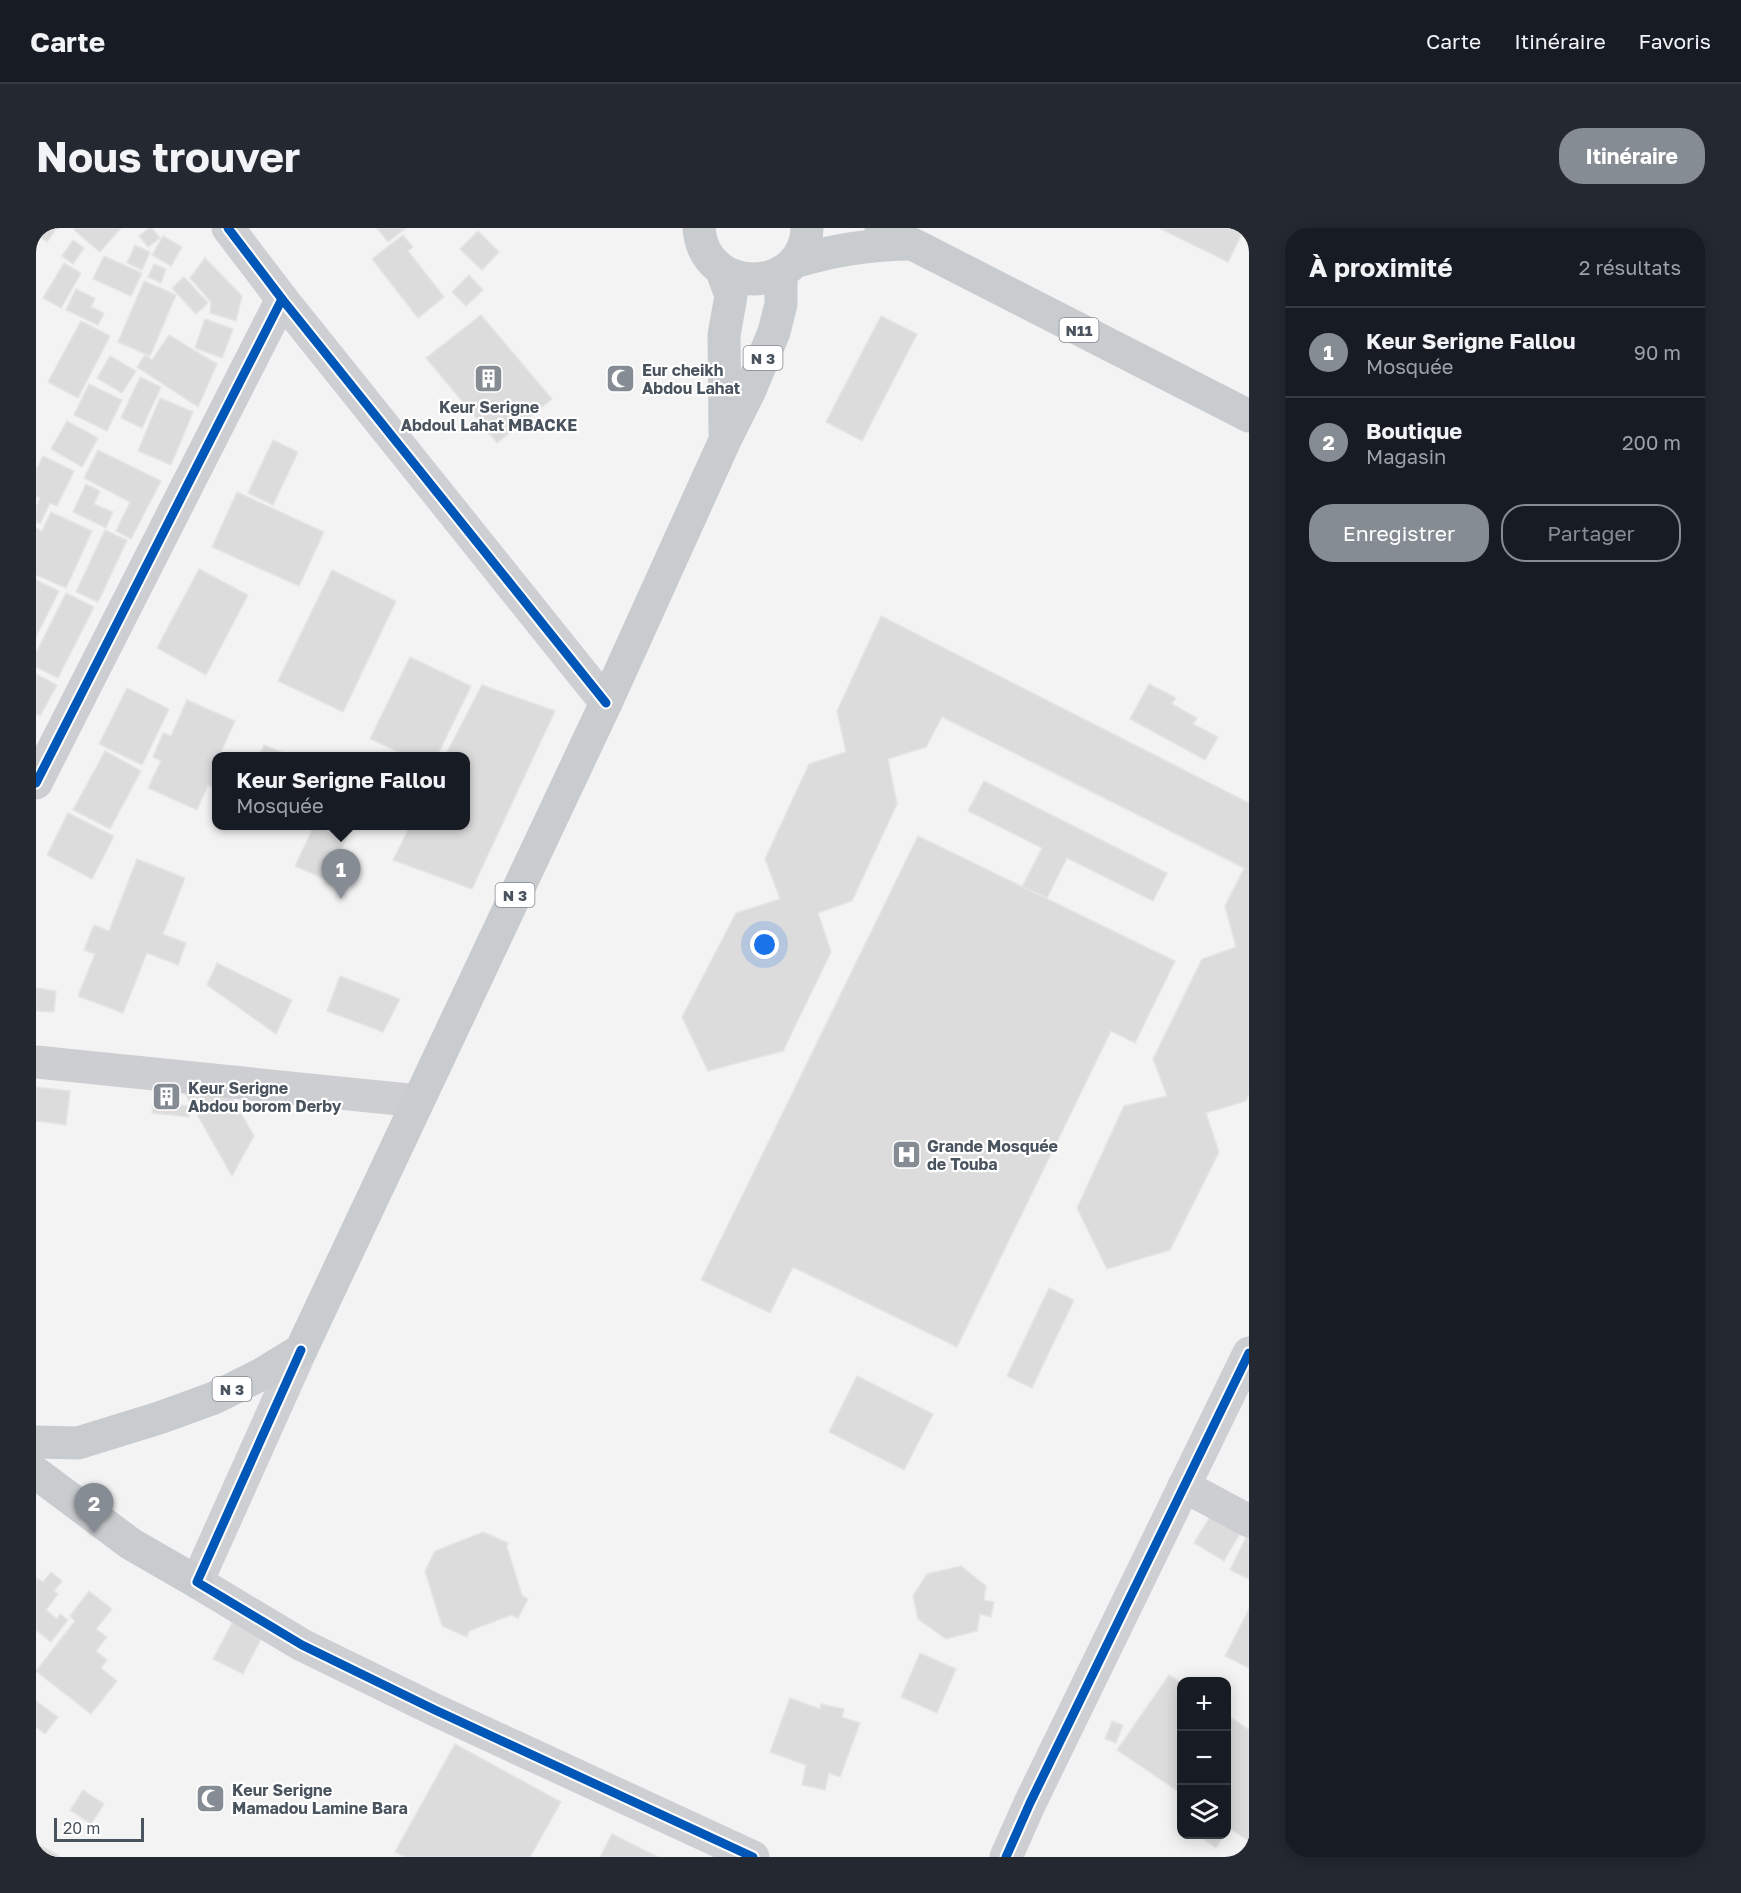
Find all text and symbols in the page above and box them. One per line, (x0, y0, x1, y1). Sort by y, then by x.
text: Carte (30, 25, 105, 58)
text: Carte (1426, 28, 1481, 54)
text: Itinéraire (1514, 28, 1606, 54)
text: Favoris (1639, 28, 1711, 54)
button: Itinéraire (1559, 128, 1705, 184)
text: Nous trouver (36, 131, 300, 181)
text: À proximité (1309, 252, 1453, 283)
text: 2 résultats (1579, 255, 1681, 279)
road number: N11 (1060, 318, 1098, 342)
text: Keur Serigne Fallou (1366, 327, 1576, 354)
text: 1 (1323, 340, 1334, 364)
text: 90 m (1634, 340, 1681, 364)
road number: N 3 (744, 346, 782, 370)
text: Mosquée (1366, 354, 1453, 378)
place label: Eur cheikh Abdou Lahat (642, 360, 740, 398)
building icon: Keur Serigne Abdoul Lahat MBACKE (473, 363, 505, 395)
mosque icon: Eur cheikh Abdou Lahat (605, 363, 637, 395)
place label: Keur Serigne Abdoul Lahat MBACKE (401, 397, 577, 435)
text: Boutique (1366, 417, 1462, 444)
text: 2 (1322, 430, 1335, 454)
text: 200 m (1622, 430, 1681, 454)
text: Magasin (1366, 444, 1446, 468)
button: Enregistrer (1309, 504, 1489, 562)
button: Partager (1501, 504, 1681, 562)
popup (212, 752, 470, 830)
text: Keur Serigne Fallou (236, 766, 446, 793)
text: Mosquée (236, 793, 324, 817)
pin: 1 (322, 850, 360, 899)
road number: N 3 (496, 883, 534, 907)
your location (750, 930, 779, 959)
place label: Keur Serigne Abdou borom Derby (188, 1078, 342, 1116)
building icon: Keur Serigne Abdou borom Derby (151, 1081, 183, 1113)
place label: Grande Mosquée de Touba (927, 1136, 1058, 1174)
hospital icon: Grande Mosquée de Touba (890, 1139, 922, 1171)
road number: N 3 (212, 1377, 252, 1401)
pin: 2 (74, 1484, 114, 1533)
map controls (1177, 1677, 1231, 1839)
button: + (1177, 1677, 1231, 1731)
button: − (1177, 1731, 1231, 1785)
place label: Keur Serigne Mamadou Lamine Bara (232, 1780, 408, 1818)
mosque icon: Keur Serigne Mamadou Lamine Bara (195, 1783, 227, 1815)
button: layers (1177, 1785, 1231, 1839)
scale bar (54, 1815, 144, 1842)
text: 20 m (63, 1818, 100, 1838)

